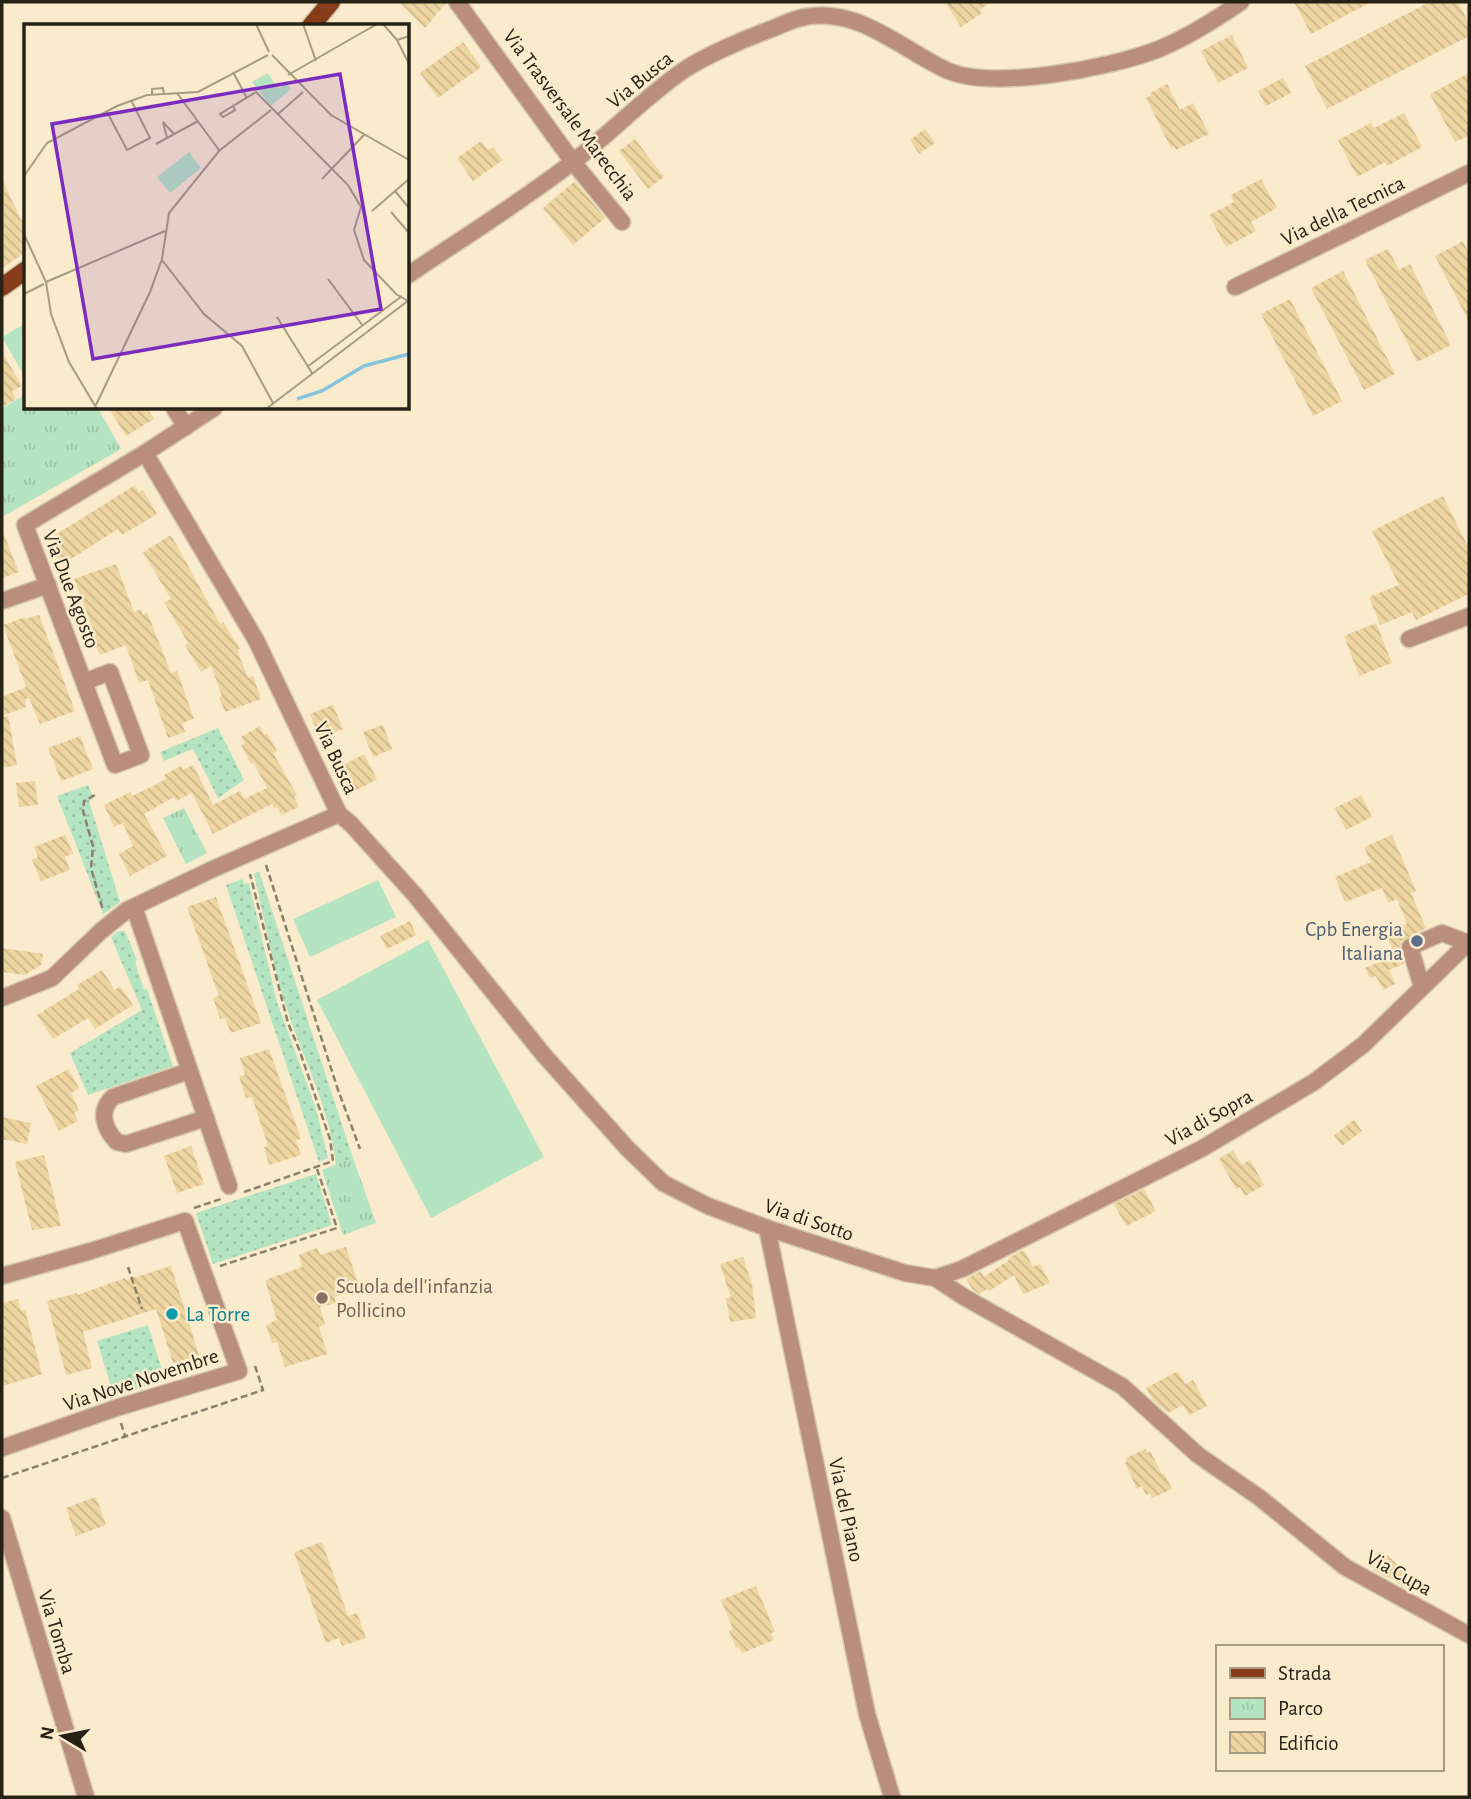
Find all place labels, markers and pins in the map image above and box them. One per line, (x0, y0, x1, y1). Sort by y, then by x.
place label: Cpb Energia Italiana (1305, 919, 1403, 964)
marker: Cpb Energia Italiana (1409, 933, 1425, 949)
place label: Scuola dell'infanzia Pollicino (336, 1276, 493, 1321)
marker: Scuola dell'infanzia Pollicino (314, 1290, 330, 1306)
place label: La Torre (186, 1304, 250, 1325)
marker: La Torre (164, 1306, 180, 1322)

